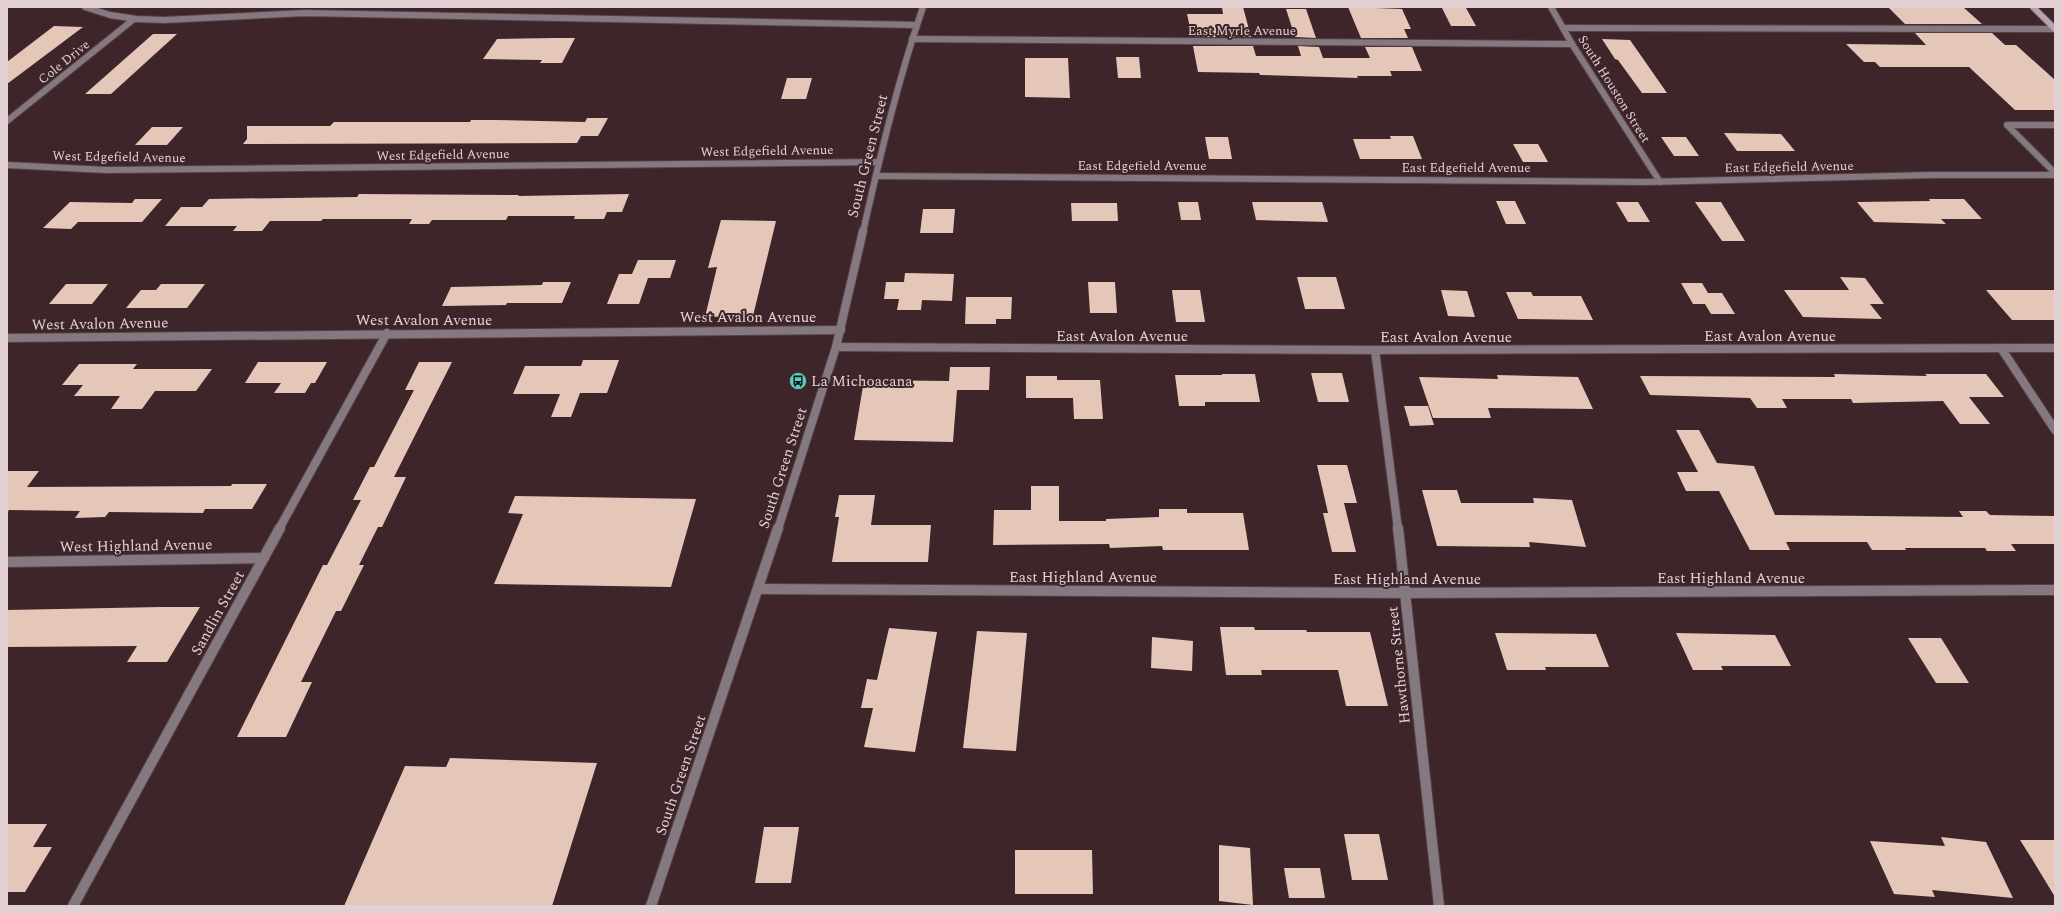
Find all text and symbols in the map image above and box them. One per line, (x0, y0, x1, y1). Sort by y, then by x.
street label: East Myrle Avenue (1188, 21, 1296, 41)
street label: South Houston Street (1573, 31, 1655, 147)
street label: Cole Drive (34, 35, 94, 89)
street label: South Green Street (842, 92, 894, 220)
street label: West Edgefield Avenue (700, 140, 834, 162)
street label: West Edgefield Avenue (376, 144, 510, 166)
street label: West Edgefield Avenue (52, 146, 186, 168)
street label: East Edgefield Avenue (1077, 156, 1207, 176)
street label: East Edgefield Avenue (1724, 156, 1854, 178)
street label: East Edgefield Avenue (1401, 158, 1531, 178)
street label: West Avalon Avenue (680, 306, 816, 329)
street label: West Avalon Avenue (356, 309, 492, 332)
street label: West Avalon Avenue (31, 311, 169, 337)
street label: East Avalon Avenue (1056, 325, 1188, 348)
street label: East Avalon Avenue (1704, 325, 1836, 348)
street label: East Avalon Avenue (1380, 326, 1512, 349)
place label: La Michoacana (811, 370, 913, 393)
bus stop icon: La Michoacana (788, 371, 808, 391)
street label: South Green Street (753, 404, 813, 532)
street label: West Highland Avenue (59, 533, 213, 559)
street label: Sandlin Street (185, 566, 251, 660)
street label: East Highland Avenue (1009, 566, 1157, 589)
street label: East Highland Avenue (1657, 567, 1805, 590)
street label: East Highland Avenue (1333, 568, 1481, 591)
street label: Hawthorne Street (1381, 605, 1417, 725)
street label: South Green Street (650, 711, 712, 839)

